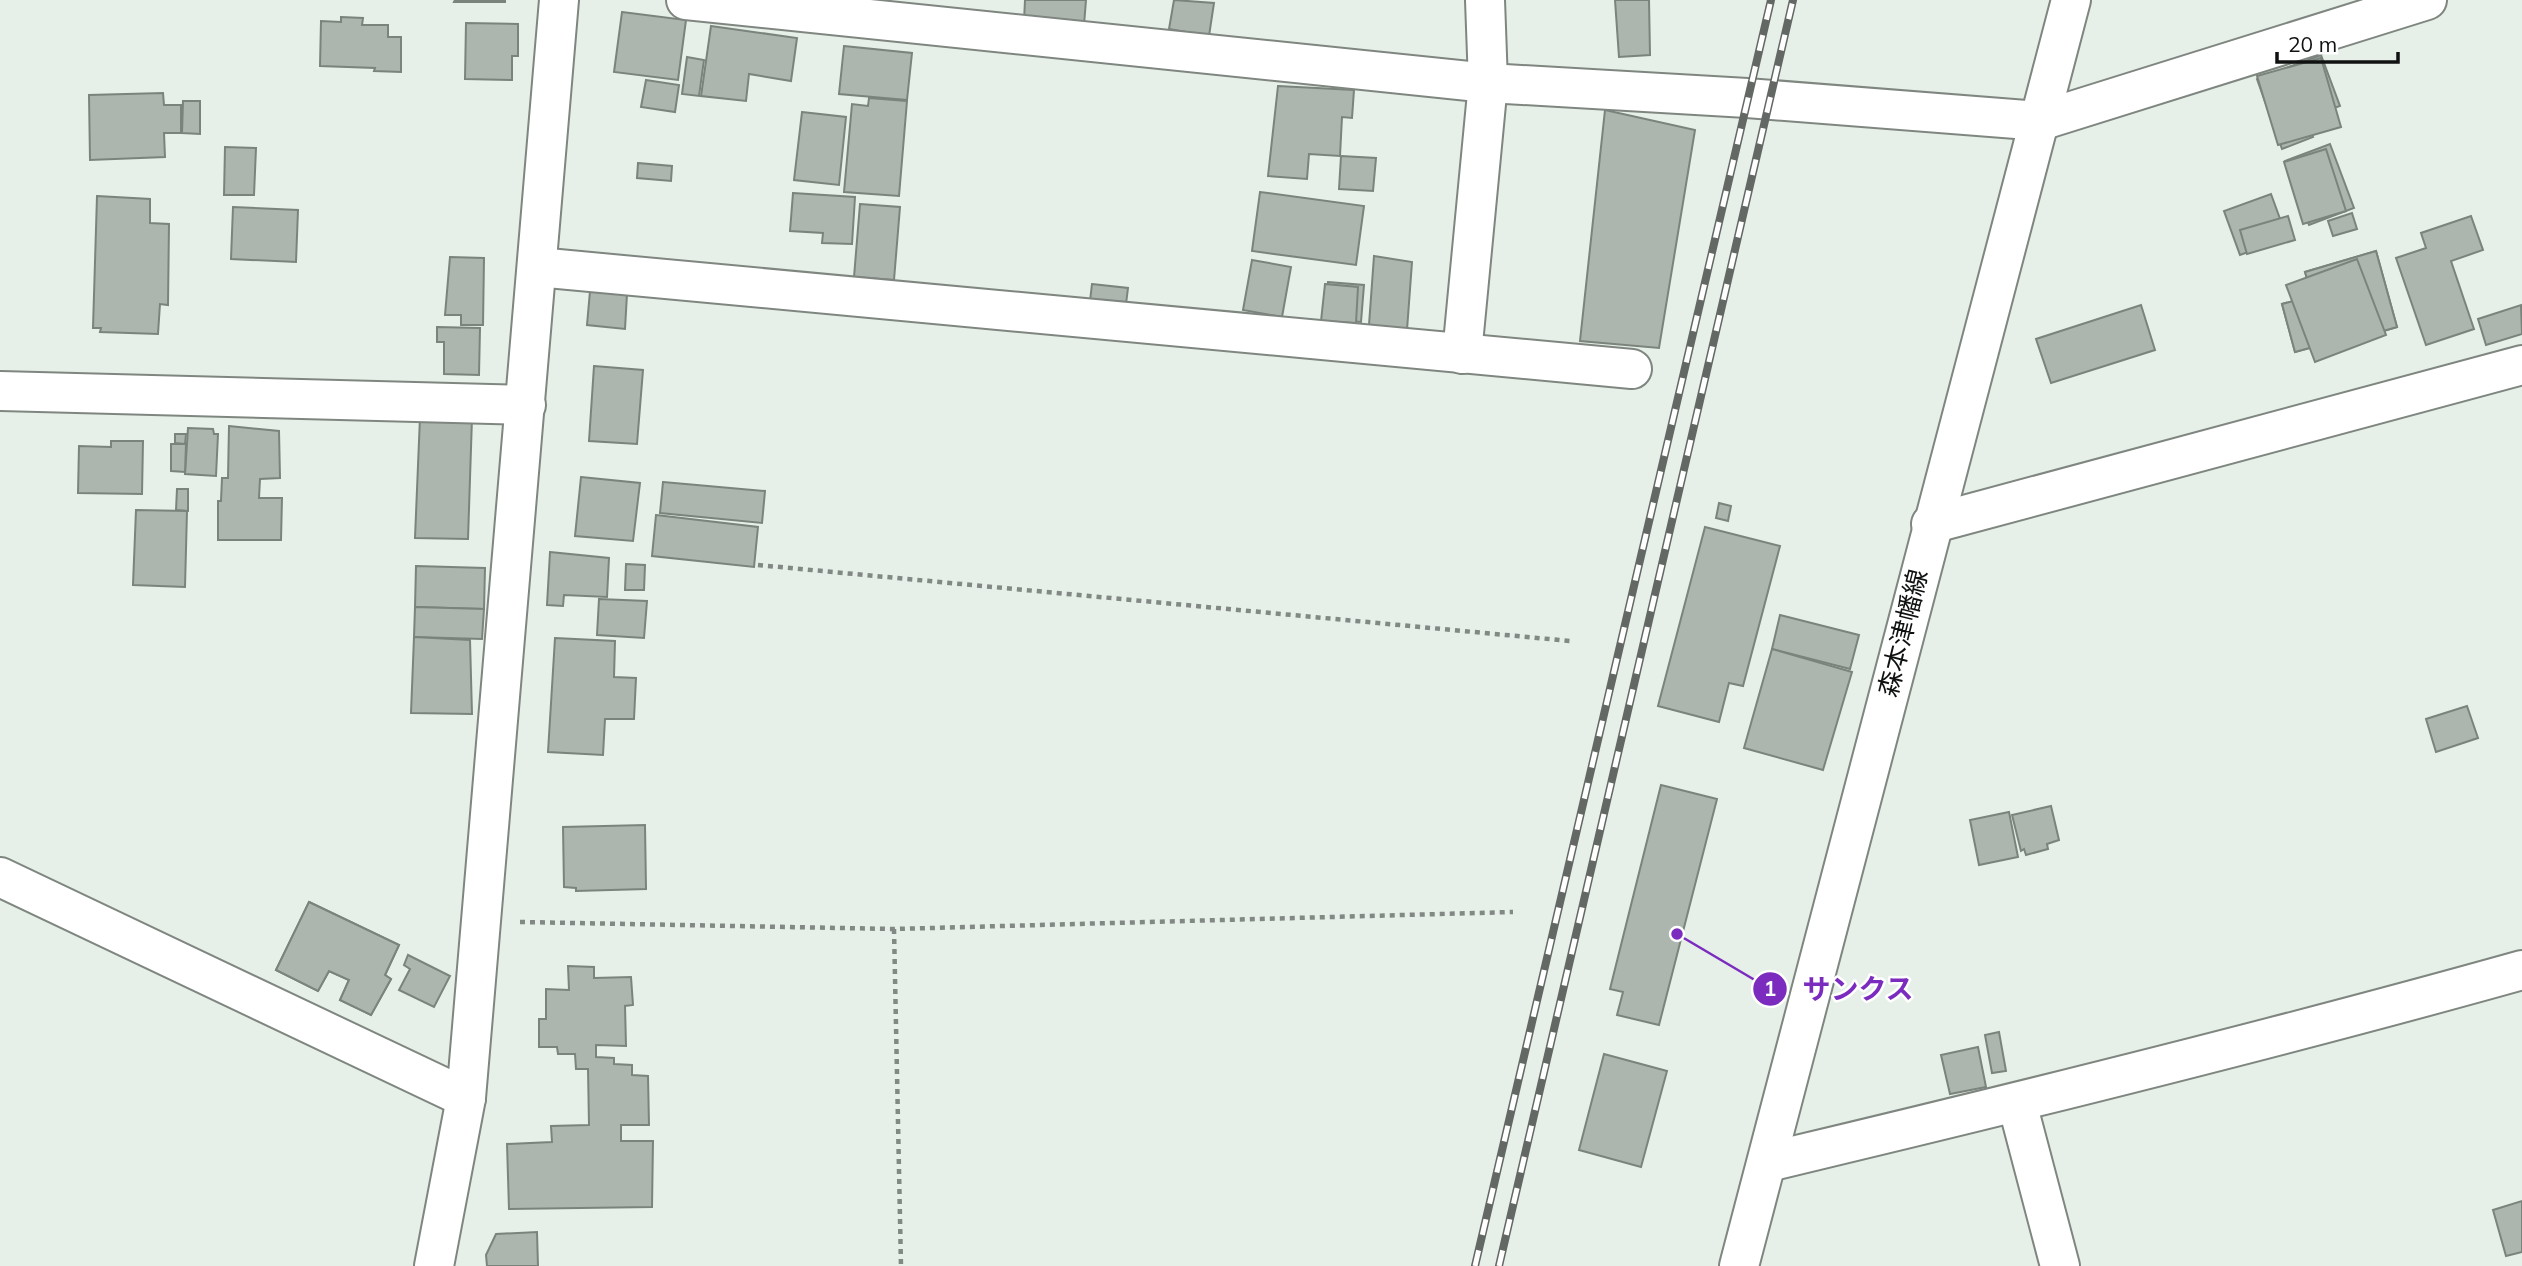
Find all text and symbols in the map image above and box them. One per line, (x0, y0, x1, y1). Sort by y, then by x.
scale bar (2277, 21, 2398, 65)
text: 20 m (2288, 31, 2337, 57)
street label: 森本津幡線 (1871, 566, 1934, 700)
callout: サンクス (1753, 964, 1928, 1013)
text: サンクス (1802, 971, 1914, 1006)
text: 1 (1764, 975, 1776, 1001)

